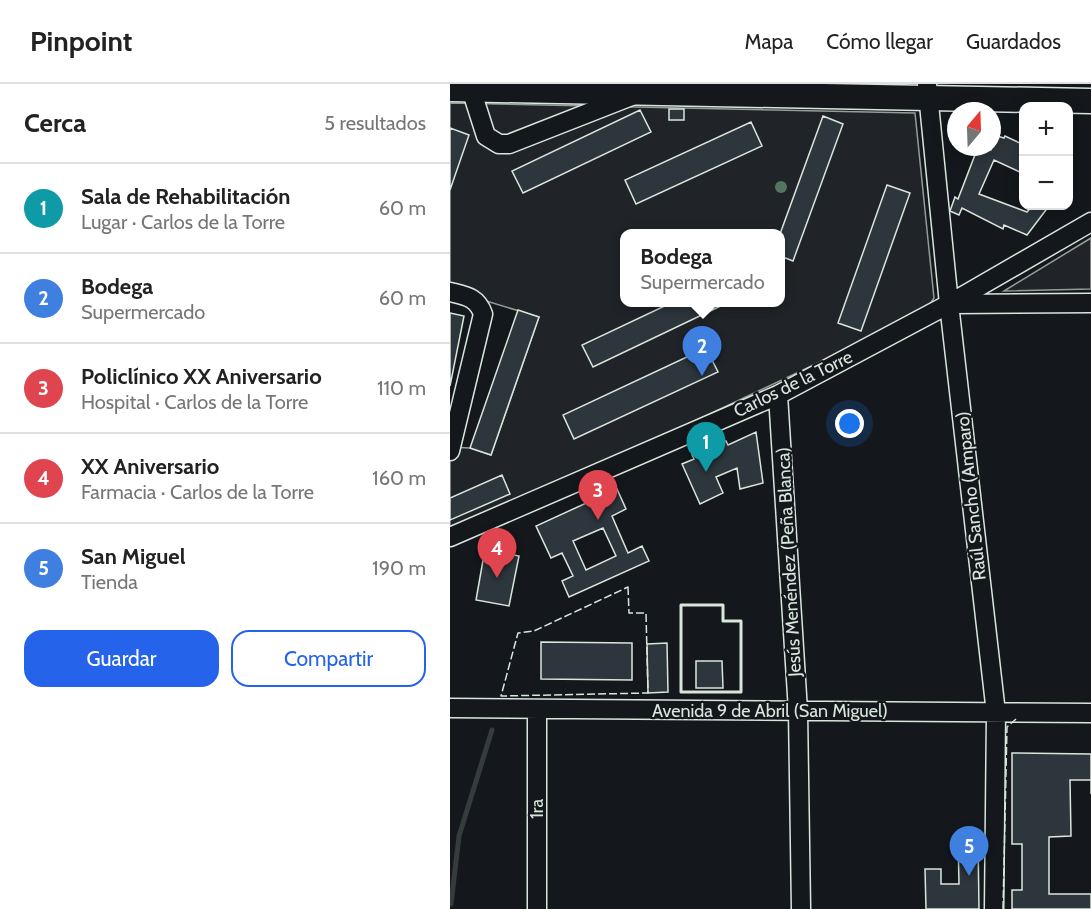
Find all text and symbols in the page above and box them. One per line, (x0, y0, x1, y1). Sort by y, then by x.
text: Pinpoint (30, 24, 132, 58)
text: Mapa (745, 29, 793, 54)
text: Cómo llegar (826, 29, 933, 54)
text: Guardados (966, 29, 1061, 54)
north arrow (947, 102, 1001, 156)
map controls (1019, 102, 1073, 210)
button: + (1019, 102, 1073, 156)
text: Cerca (24, 107, 86, 139)
text: 5 resultados (324, 111, 426, 135)
button: − (1019, 156, 1073, 210)
text: Sala de Rehabilitación (81, 183, 290, 210)
text: 1 (40, 196, 47, 220)
text: 60 m (379, 196, 426, 220)
text: Lugar · Carlos de la Torre (81, 210, 285, 234)
popup (620, 229, 785, 307)
text: Bodega (640, 243, 713, 270)
text: Supermercado (640, 270, 765, 294)
text: Bodega (81, 273, 153, 300)
text: 2 (38, 286, 49, 310)
text: 60 m (379, 286, 426, 310)
text: Supermercado (81, 300, 205, 324)
pin: 2 (682, 326, 722, 376)
street label: Carlos de la Torre (730, 346, 856, 422)
text: Policlínico XX Aniversario (81, 363, 322, 390)
text: 3 (38, 376, 49, 400)
text: 110 m (377, 376, 426, 400)
text: Hospital · Carlos de la Torre (81, 390, 308, 414)
your location (835, 409, 864, 438)
street label: Raúl Sancho (Amparo) (951, 410, 991, 582)
pin: 1 (686, 422, 726, 472)
street label: Jesús Menéndez (Peña Blanca) (772, 447, 806, 678)
text: XX Aniversario (81, 453, 219, 480)
text: 4 (37, 466, 50, 490)
text: 160 m (372, 466, 426, 490)
pin: 3 (578, 470, 618, 520)
text: Farmacia · Carlos de la Torre (81, 480, 314, 504)
pin: 4 (478, 528, 516, 578)
text: San Miguel (81, 543, 185, 570)
text: 5 (38, 556, 49, 580)
text: 190 m (372, 556, 426, 580)
text: Tienda (81, 570, 138, 594)
button: Guardar (24, 630, 219, 687)
button: Compartir (231, 630, 426, 687)
street label: Avenida 9 de Abril (San Miguel) (652, 700, 888, 722)
street label: 1ra (526, 799, 548, 819)
pin: 5 (950, 826, 988, 876)

